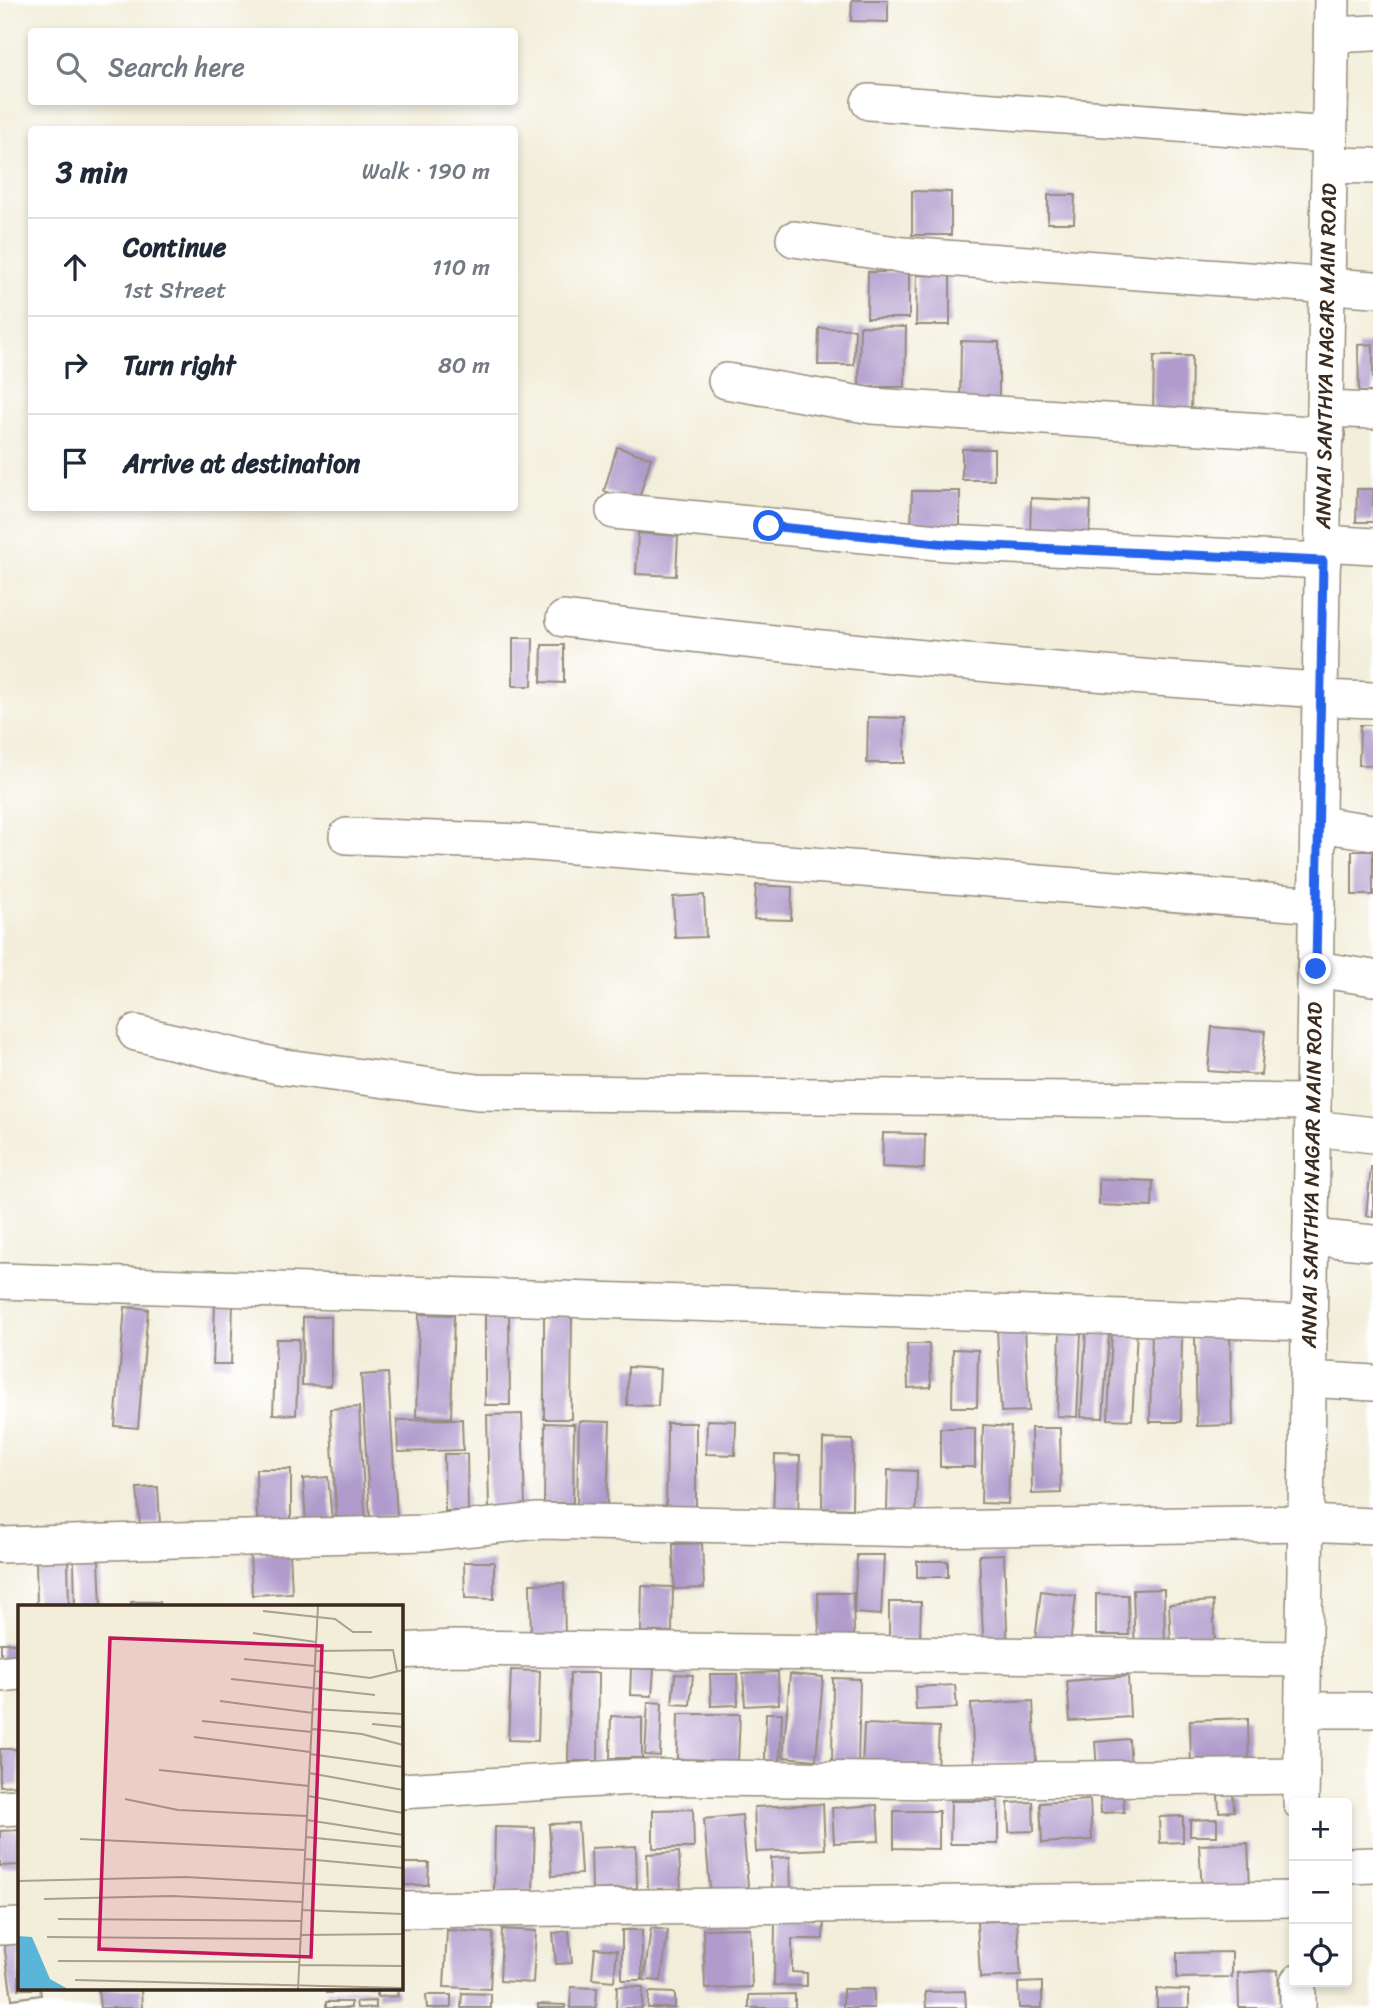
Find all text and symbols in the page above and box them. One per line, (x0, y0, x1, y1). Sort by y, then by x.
search box (28, 28, 518, 105)
text: Search here (108, 44, 245, 90)
icon: search (52, 48, 90, 86)
text: 3 min (56, 145, 128, 199)
text: Walk · 190 m (362, 151, 490, 192)
street label: ANNAI SANTHYA NAGAR MAIN ROAD (1304, 183, 1348, 530)
text: Continue (123, 224, 226, 270)
text: 110 m (432, 247, 490, 288)
icon: ahead (56, 248, 94, 286)
text: 1st Street (123, 270, 226, 311)
text: Turn right (123, 342, 236, 388)
text: 80 m (438, 345, 490, 386)
icon: right (56, 346, 94, 384)
text: Arrive at destination (123, 440, 360, 486)
icon: arrive (56, 444, 94, 482)
route start (753, 510, 784, 541)
route end (1300, 953, 1331, 984)
street label: ANNAI SANTHYA NAGAR MAIN ROAD (1290, 1001, 1334, 1349)
inset map (18, 1605, 402, 1990)
map controls (1289, 1798, 1352, 1987)
button: + (1289, 1798, 1352, 1861)
button: − (1289, 1861, 1352, 1924)
button: locate (1289, 1924, 1352, 1987)

